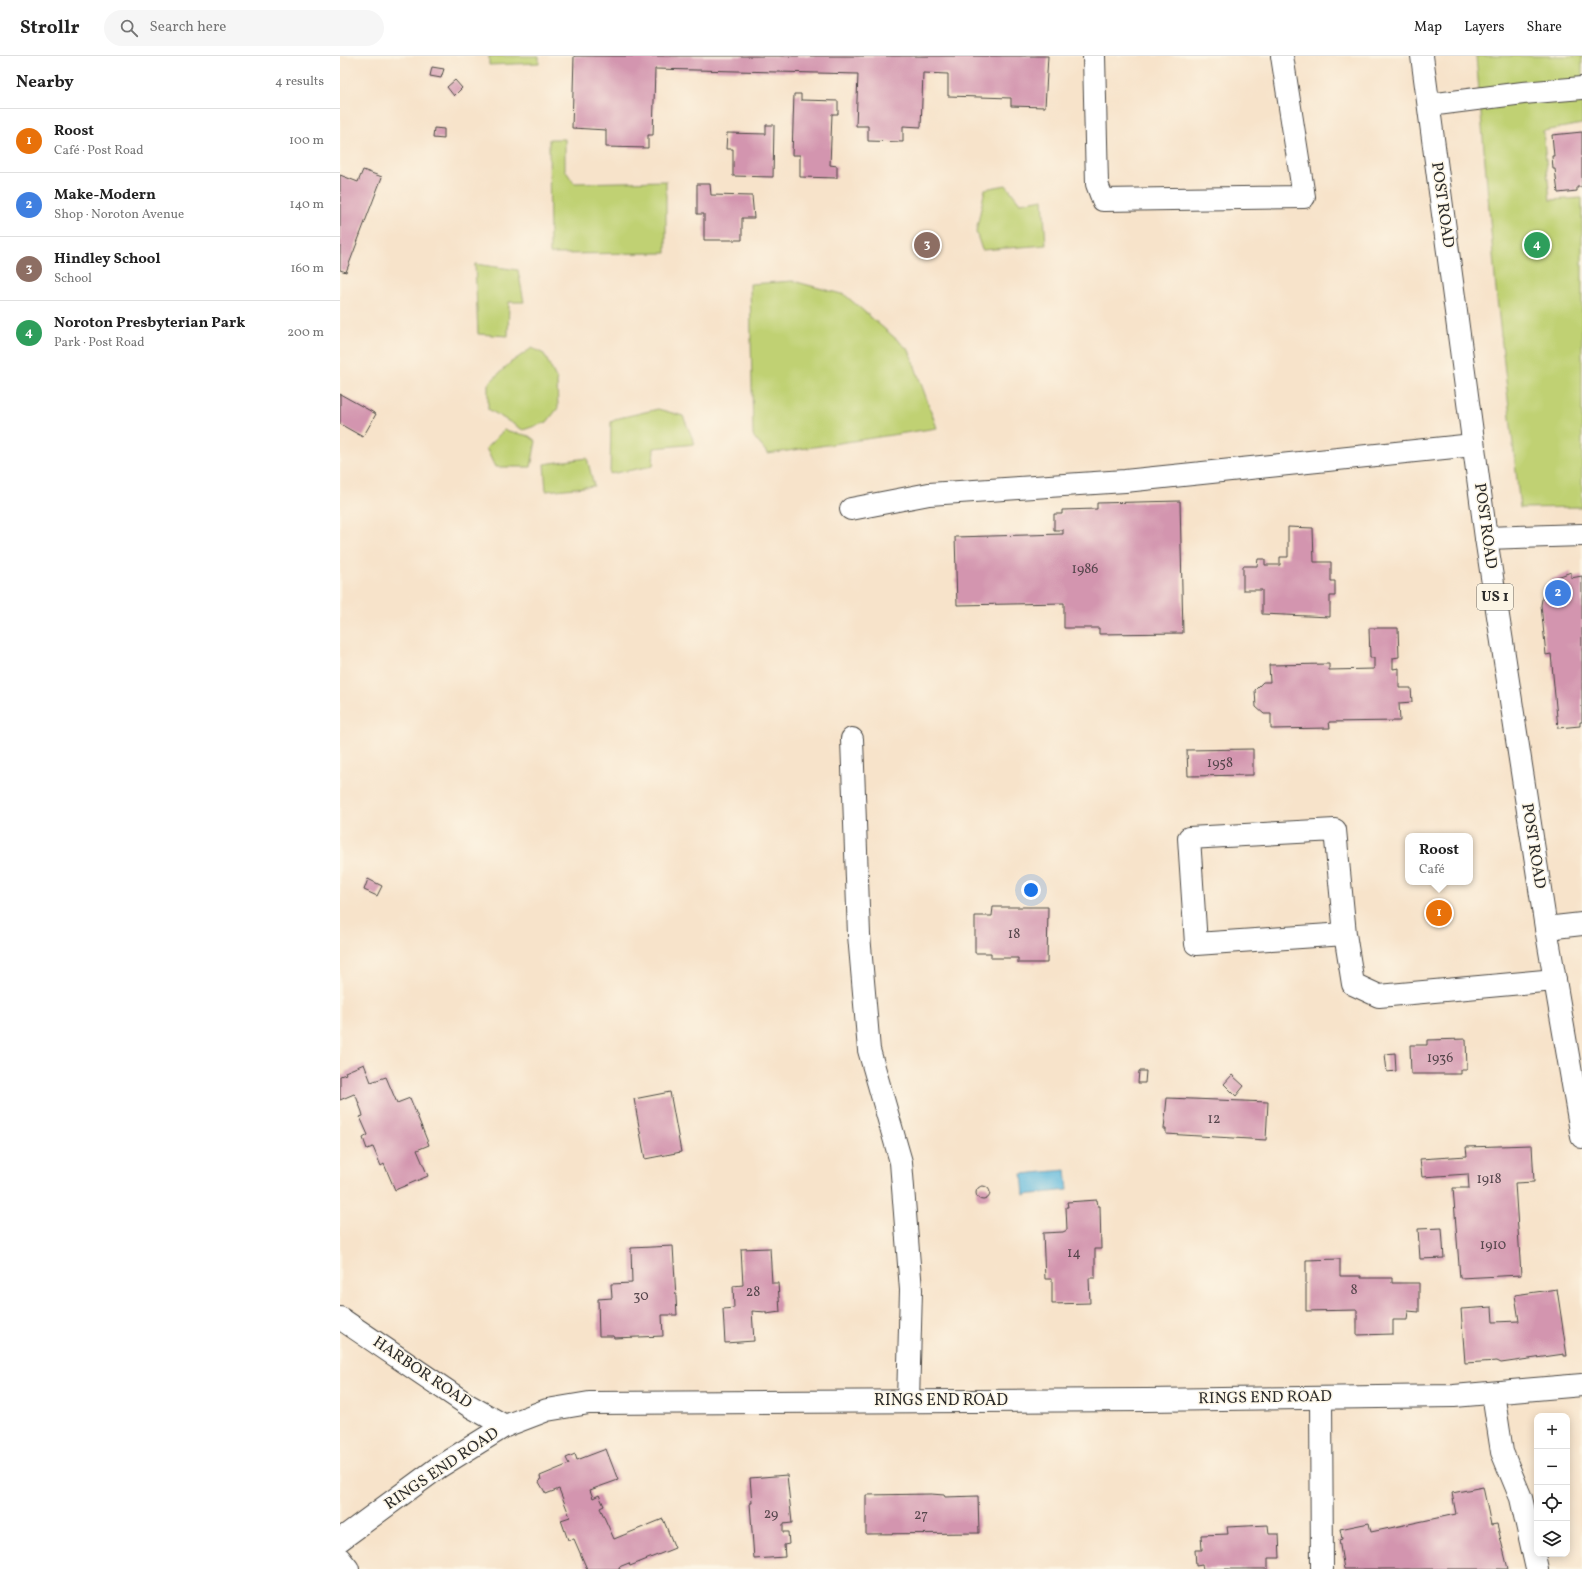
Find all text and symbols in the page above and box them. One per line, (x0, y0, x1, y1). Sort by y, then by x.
search box (104, 10, 384, 46)
text: Strollr (20, 15, 80, 41)
icon: search (118, 17, 140, 39)
text: Search here (150, 17, 226, 38)
text: Map (1414, 18, 1442, 37)
text: Layers (1464, 18, 1504, 37)
text: Share (1526, 18, 1562, 37)
text: Nearby (16, 71, 74, 94)
text: 4 results (275, 73, 324, 91)
text: Roost (54, 121, 94, 142)
text: 1 (26, 132, 32, 150)
text: 100 m (289, 132, 324, 150)
text: Café · Post Road (54, 142, 144, 160)
street label: POST ROAD (1425, 161, 1459, 250)
text: Make-Modern (54, 185, 156, 206)
text: 2 (26, 196, 32, 214)
text: 140 m (290, 196, 324, 214)
text: Shop · Noroton Avenue (54, 206, 184, 224)
pin: 3 (914, 230, 940, 260)
pin: 4 (1524, 230, 1550, 260)
text: Hindley School (54, 249, 160, 270)
text: 3 (26, 260, 32, 278)
text: 160 m (290, 260, 324, 278)
text: School (54, 270, 92, 288)
text: Noroton Presbyterian Park (54, 313, 245, 334)
text: 4 (25, 324, 33, 342)
text: 200 m (287, 324, 324, 342)
text: Park · Post Road (54, 334, 145, 352)
street label: POST ROAD (1468, 482, 1502, 571)
house number: 1986 (1072, 560, 1098, 579)
pin: 2 (1545, 578, 1571, 608)
road number: US 1 (1477, 584, 1513, 610)
house number: 1958 (1207, 754, 1233, 773)
street label: POST ROAD (1515, 802, 1551, 891)
popup (1405, 833, 1473, 885)
text: Roost (1419, 840, 1459, 861)
text: Café (1419, 861, 1445, 879)
your location (1021, 880, 1041, 900)
pin: 1 (1426, 898, 1452, 928)
house number: 18 (1008, 925, 1020, 944)
house number: 1936 (1427, 1049, 1453, 1068)
house number: 12 (1208, 1110, 1220, 1129)
house number: 1918 (1476, 1170, 1502, 1189)
house number: 1910 (1480, 1236, 1506, 1255)
house number: 14 (1067, 1244, 1081, 1263)
house number: 8 (1350, 1281, 1358, 1300)
house number: 28 (746, 1283, 760, 1302)
house number: 30 (633, 1287, 649, 1306)
street label: HARBOR ROAD (368, 1332, 476, 1415)
street label: RINGS END ROAD (1198, 1386, 1332, 1410)
street label: RINGS END ROAD (874, 1390, 1008, 1412)
map controls (1534, 1413, 1570, 1557)
button: + (1534, 1413, 1570, 1449)
street label: RINGS END ROAD (380, 1422, 504, 1516)
button: − (1534, 1449, 1570, 1485)
button: locate (1534, 1485, 1570, 1521)
house number: 29 (764, 1505, 778, 1524)
house number: 27 (914, 1506, 928, 1525)
button: layers (1534, 1521, 1570, 1557)

